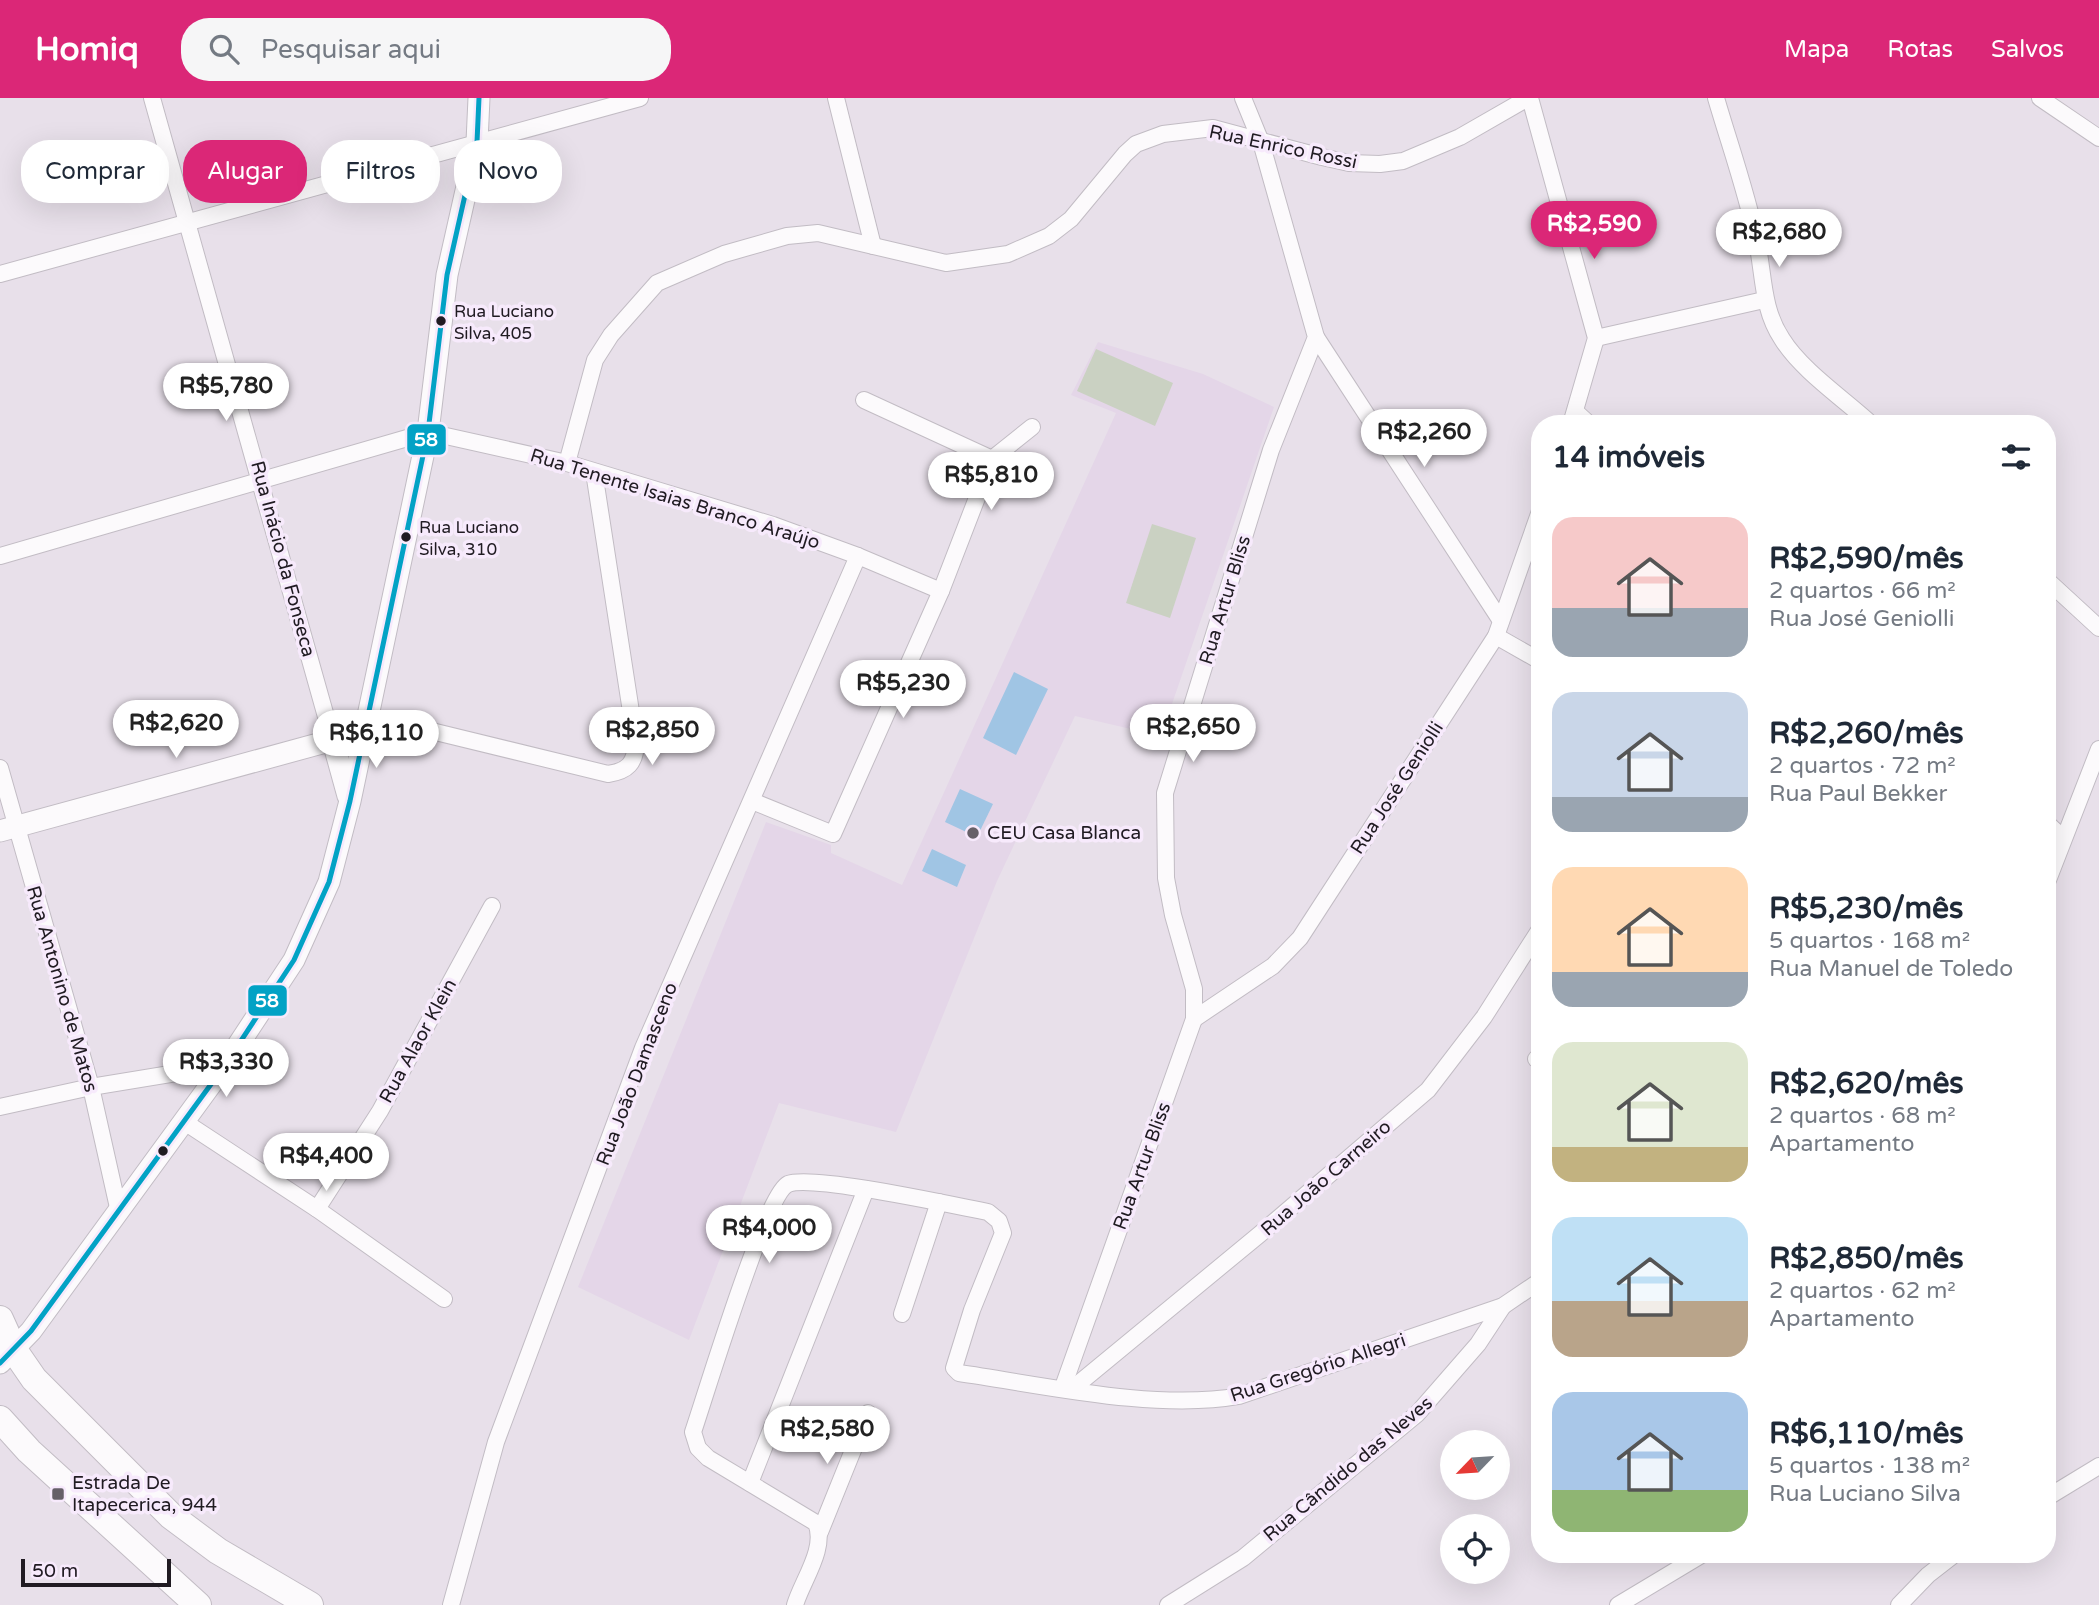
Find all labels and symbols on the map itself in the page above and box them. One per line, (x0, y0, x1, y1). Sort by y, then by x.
street label: Rua Enrico Rossi (1207, 121, 1359, 173)
pin: R$2,590 (1529, 202, 1659, 261)
pin: R$2,680 (1714, 209, 1844, 269)
place label: Rua Luciano Silva, 405 (454, 301, 554, 344)
marker: Rua Luciano Silva, 405 (434, 314, 448, 328)
pin: R$5,780 (161, 364, 291, 423)
pin: R$2,260 (1359, 410, 1489, 469)
line badge: 58 (406, 423, 447, 456)
text: 58 (414, 429, 438, 451)
street label: Rua Tenente Isaias Branco Araújo (527, 444, 823, 554)
pin: R$5,810 (926, 452, 1056, 512)
street label: Rua Inácio da Fonseca (246, 459, 320, 659)
place label: Rua Luciano Silva, 310 (419, 517, 519, 560)
marker: Rua Luciano Silva, 310 (399, 530, 413, 544)
street label: Rua Artur Bliss (1195, 533, 1255, 667)
pin: R$5,230 (838, 660, 968, 720)
pin: R$2,620 (111, 700, 241, 760)
pin: R$2,650 (1128, 704, 1258, 764)
pin: R$2,850 (587, 708, 717, 767)
pin: R$6,110 (311, 710, 441, 770)
street label: Rua José Geniolli (1346, 718, 1448, 858)
place label: CEU Casa Blanca (987, 822, 1141, 844)
marker: CEU Casa Blanca (965, 825, 981, 841)
street label: Rua Antonino de Matos (22, 883, 102, 1095)
street label: Rua Alaor Klein (375, 975, 461, 1107)
street label: Rua João Damasceno (592, 979, 682, 1169)
line badge: 58 (247, 984, 288, 1017)
text: 58 (255, 990, 279, 1012)
pin: R$3,330 (161, 1040, 291, 1099)
street label: Rua Artur Bliss (1109, 1099, 1175, 1233)
street label: Rua João Carneiro (1256, 1116, 1396, 1240)
pin: R$4,400 (261, 1134, 391, 1193)
unlabelled marker (156, 1144, 170, 1158)
pin: R$4,000 (704, 1206, 834, 1265)
street label: Rua Gregório Allegri (1227, 1329, 1409, 1407)
street label: Rua Cândido das Neves (1259, 1392, 1437, 1546)
pin: R$2,580 (762, 1406, 892, 1466)
north arrow (1440, 1430, 1510, 1500)
place label: Estrada De Itapecerica, 944 (72, 1472, 217, 1516)
marker: Estrada De Itapecerica, 944 (50, 1486, 66, 1502)
scale bar (21, 1556, 172, 1588)

